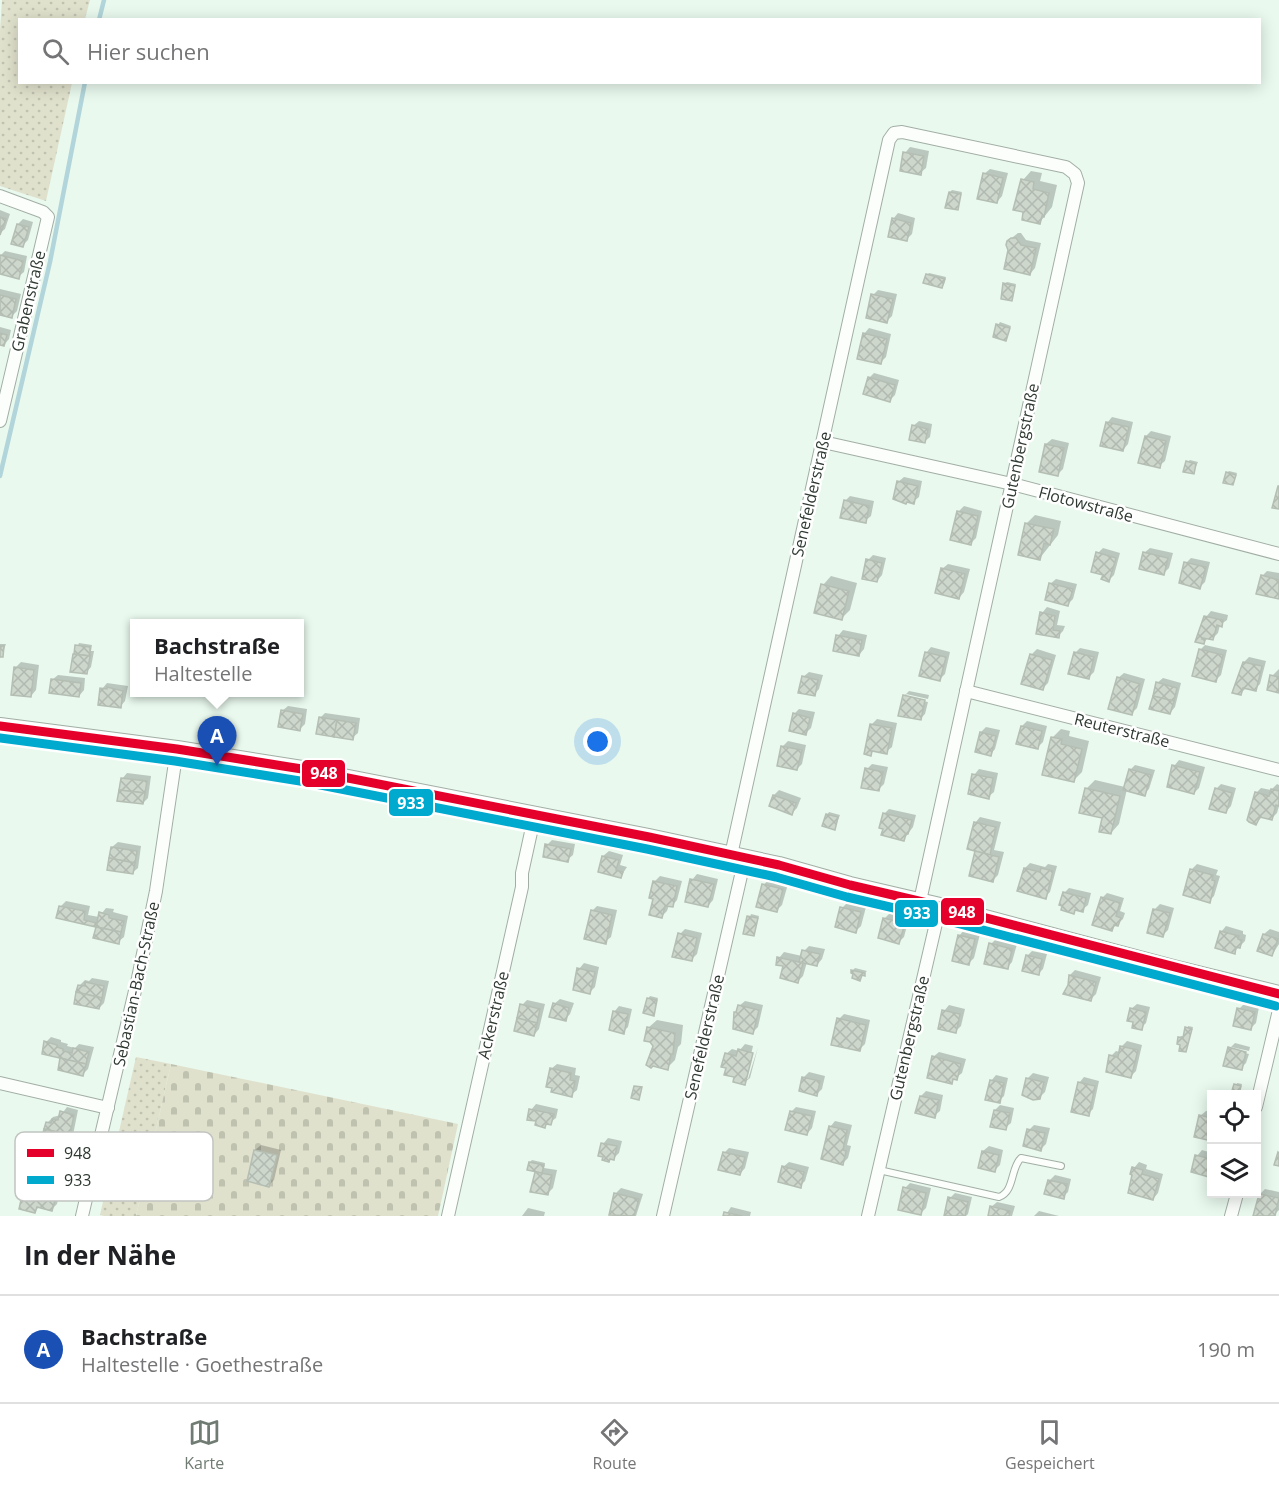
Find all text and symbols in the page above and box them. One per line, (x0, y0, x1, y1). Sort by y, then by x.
search box (18, 18, 1261, 84)
icon: search (39, 35, 72, 68)
text: Hier suchen (87, 36, 210, 66)
street label: Grabenstraße (6, 248, 50, 354)
street label: Gutenbergstraße (996, 381, 1044, 511)
street label: Senefelderstraße (786, 429, 836, 559)
street label: Flotowstraße (1036, 481, 1136, 527)
popup (130, 619, 304, 697)
text: Bachstraße (154, 630, 280, 660)
text: Haltestelle (154, 660, 252, 687)
street label: Reuterstraße (1072, 708, 1172, 752)
pin: A (198, 716, 236, 766)
your location (583, 727, 612, 756)
line badge: 948 (301, 759, 346, 788)
text: 948 (310, 762, 338, 784)
line badge: 933 (388, 788, 434, 817)
text: 933 (397, 792, 425, 814)
line badge: 948 (940, 897, 985, 926)
street label: Sebastian-Bach-Straße (108, 899, 164, 1069)
line badge: 933 (894, 899, 939, 928)
text: 948 (948, 901, 976, 923)
text: 933 (903, 902, 931, 924)
street label: Ackerstraße (472, 969, 514, 1061)
street label: Senefelderstraße (679, 972, 729, 1102)
street label: Gutenbergstraße (884, 973, 934, 1103)
map controls (1207, 1090, 1261, 1198)
button: locate (1207, 1090, 1261, 1144)
legend (15, 1132, 213, 1201)
text: 948 (64, 1142, 91, 1164)
button: layers (1207, 1144, 1261, 1198)
text: 933 (64, 1169, 91, 1191)
text: In der Nähe (24, 1237, 176, 1273)
text: Bachstraße (81, 1321, 207, 1351)
text: A (37, 1336, 50, 1363)
text: 190 m (1197, 1336, 1255, 1363)
text: Haltestelle · Goethestraße (81, 1351, 323, 1378)
tab: Karte (184, 1416, 224, 1474)
tab: Route (593, 1416, 637, 1474)
tab: Gespeichert (1005, 1416, 1095, 1474)

